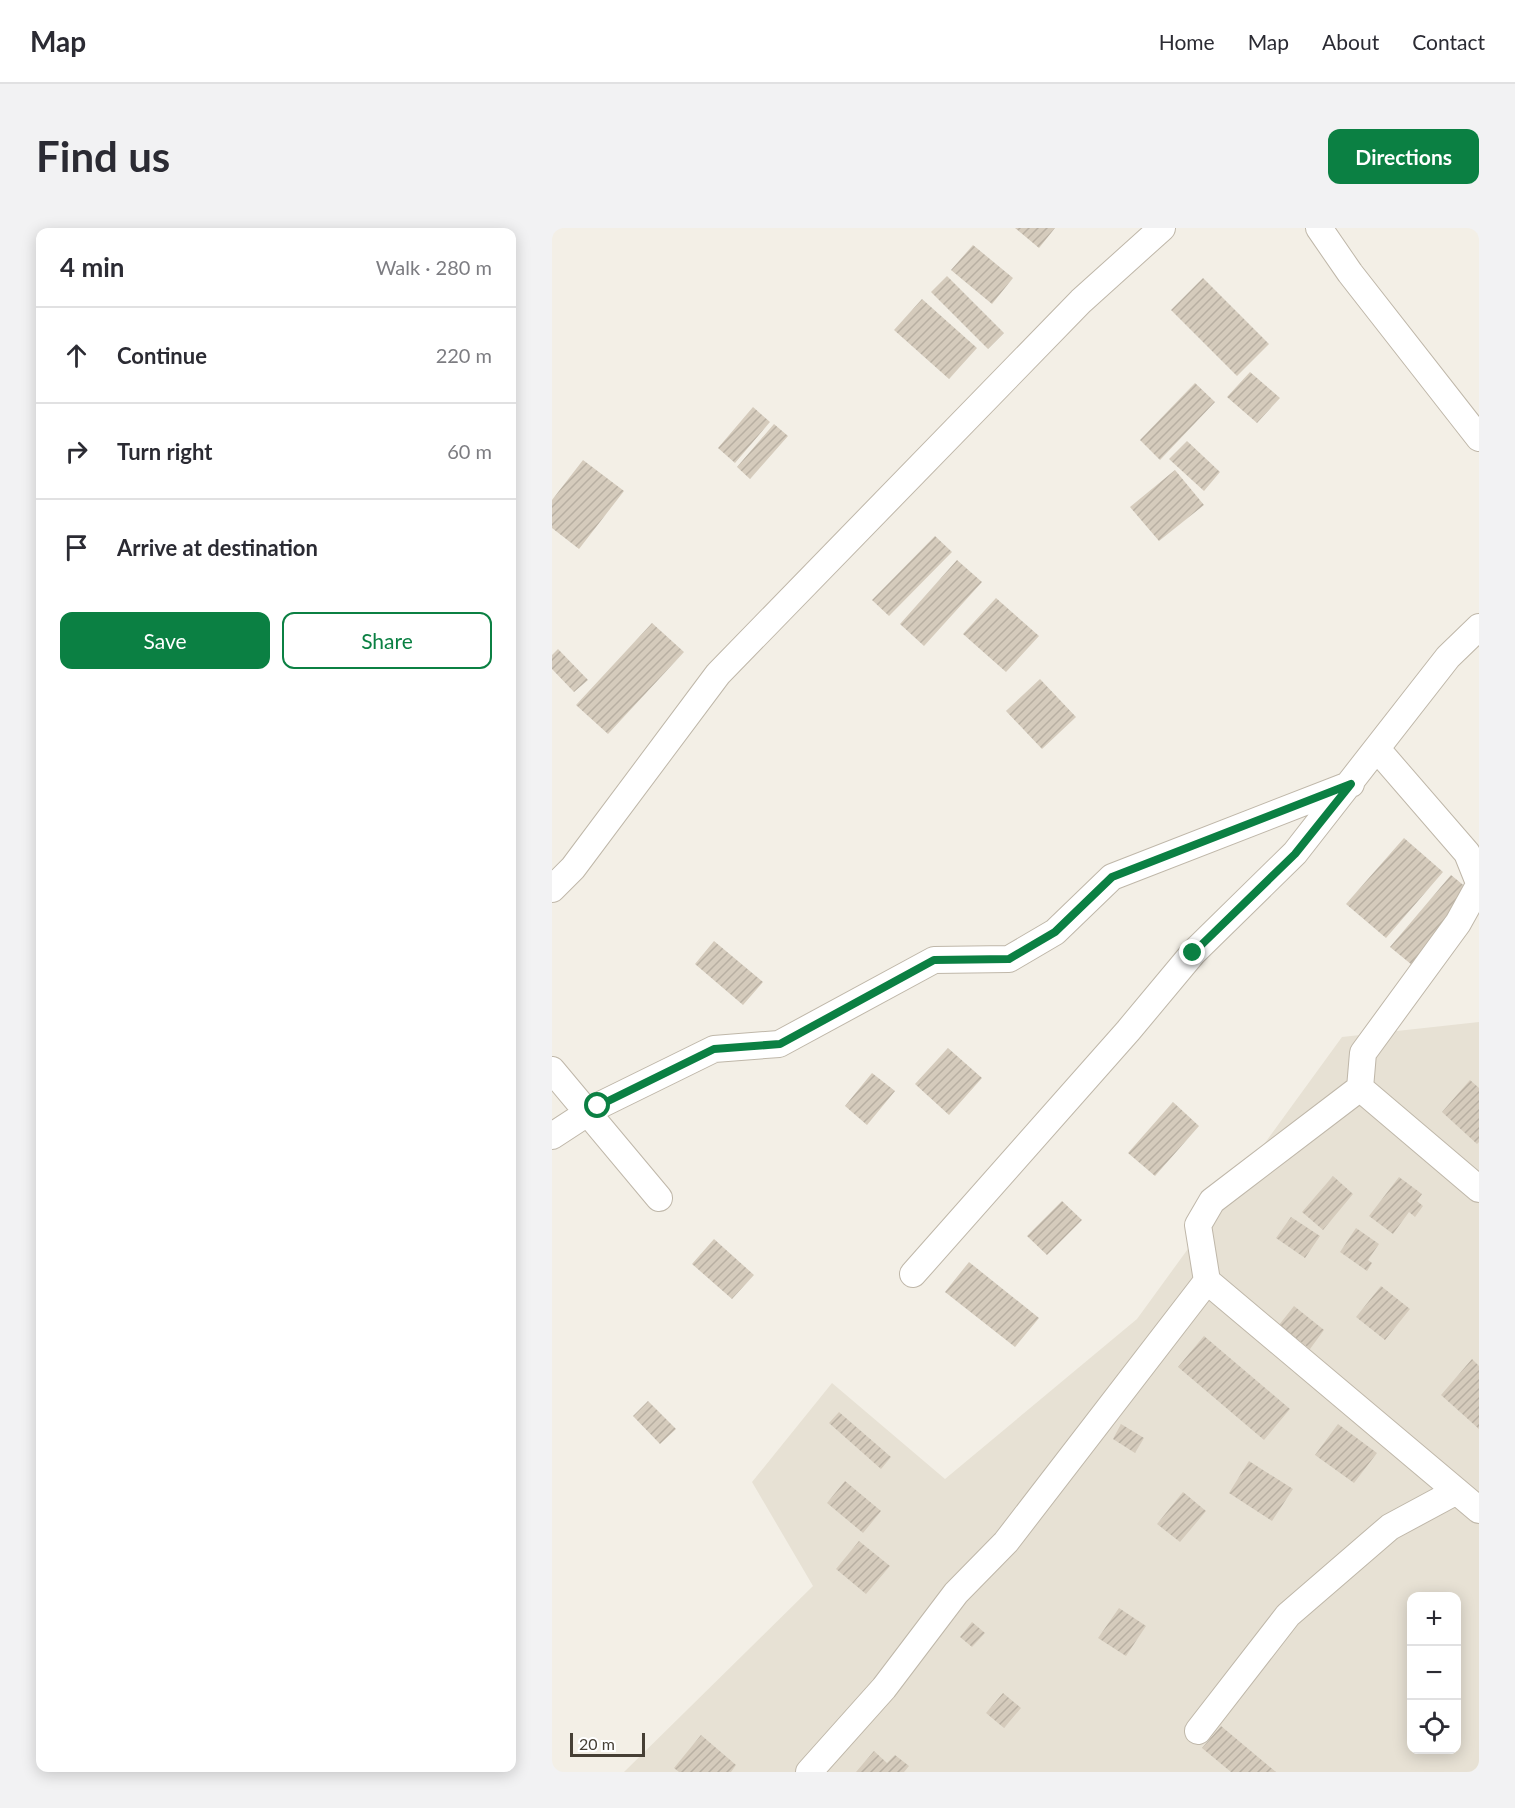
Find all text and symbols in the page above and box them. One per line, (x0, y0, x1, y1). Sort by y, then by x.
text: Map (30, 24, 86, 58)
text: Home (1159, 29, 1215, 54)
text: Map (1248, 29, 1289, 54)
text: About (1322, 29, 1379, 54)
text: Contact (1412, 29, 1485, 54)
button: Directions (1328, 129, 1479, 184)
text: Find us (36, 131, 170, 181)
text: 4 min (60, 251, 124, 283)
text: Walk · 280 m (376, 255, 492, 279)
icon: ahead (60, 339, 93, 372)
text: Continue (117, 342, 207, 369)
text: 220 m (436, 343, 492, 367)
icon: right (60, 435, 93, 468)
text: Turn right (117, 438, 212, 465)
text: 60 m (447, 439, 492, 463)
icon: arrive (60, 531, 93, 564)
text: Arrive at destination (117, 534, 318, 561)
button: Save (60, 612, 270, 669)
button: Share (282, 612, 492, 669)
route end (1179, 939, 1205, 965)
route start (584, 1092, 610, 1118)
map controls (1407, 1592, 1461, 1754)
button: + (1407, 1592, 1461, 1646)
button: − (1407, 1646, 1461, 1700)
button: locate (1407, 1700, 1461, 1754)
scale bar (570, 1730, 645, 1758)
text: 20 m (579, 1734, 615, 1753)

